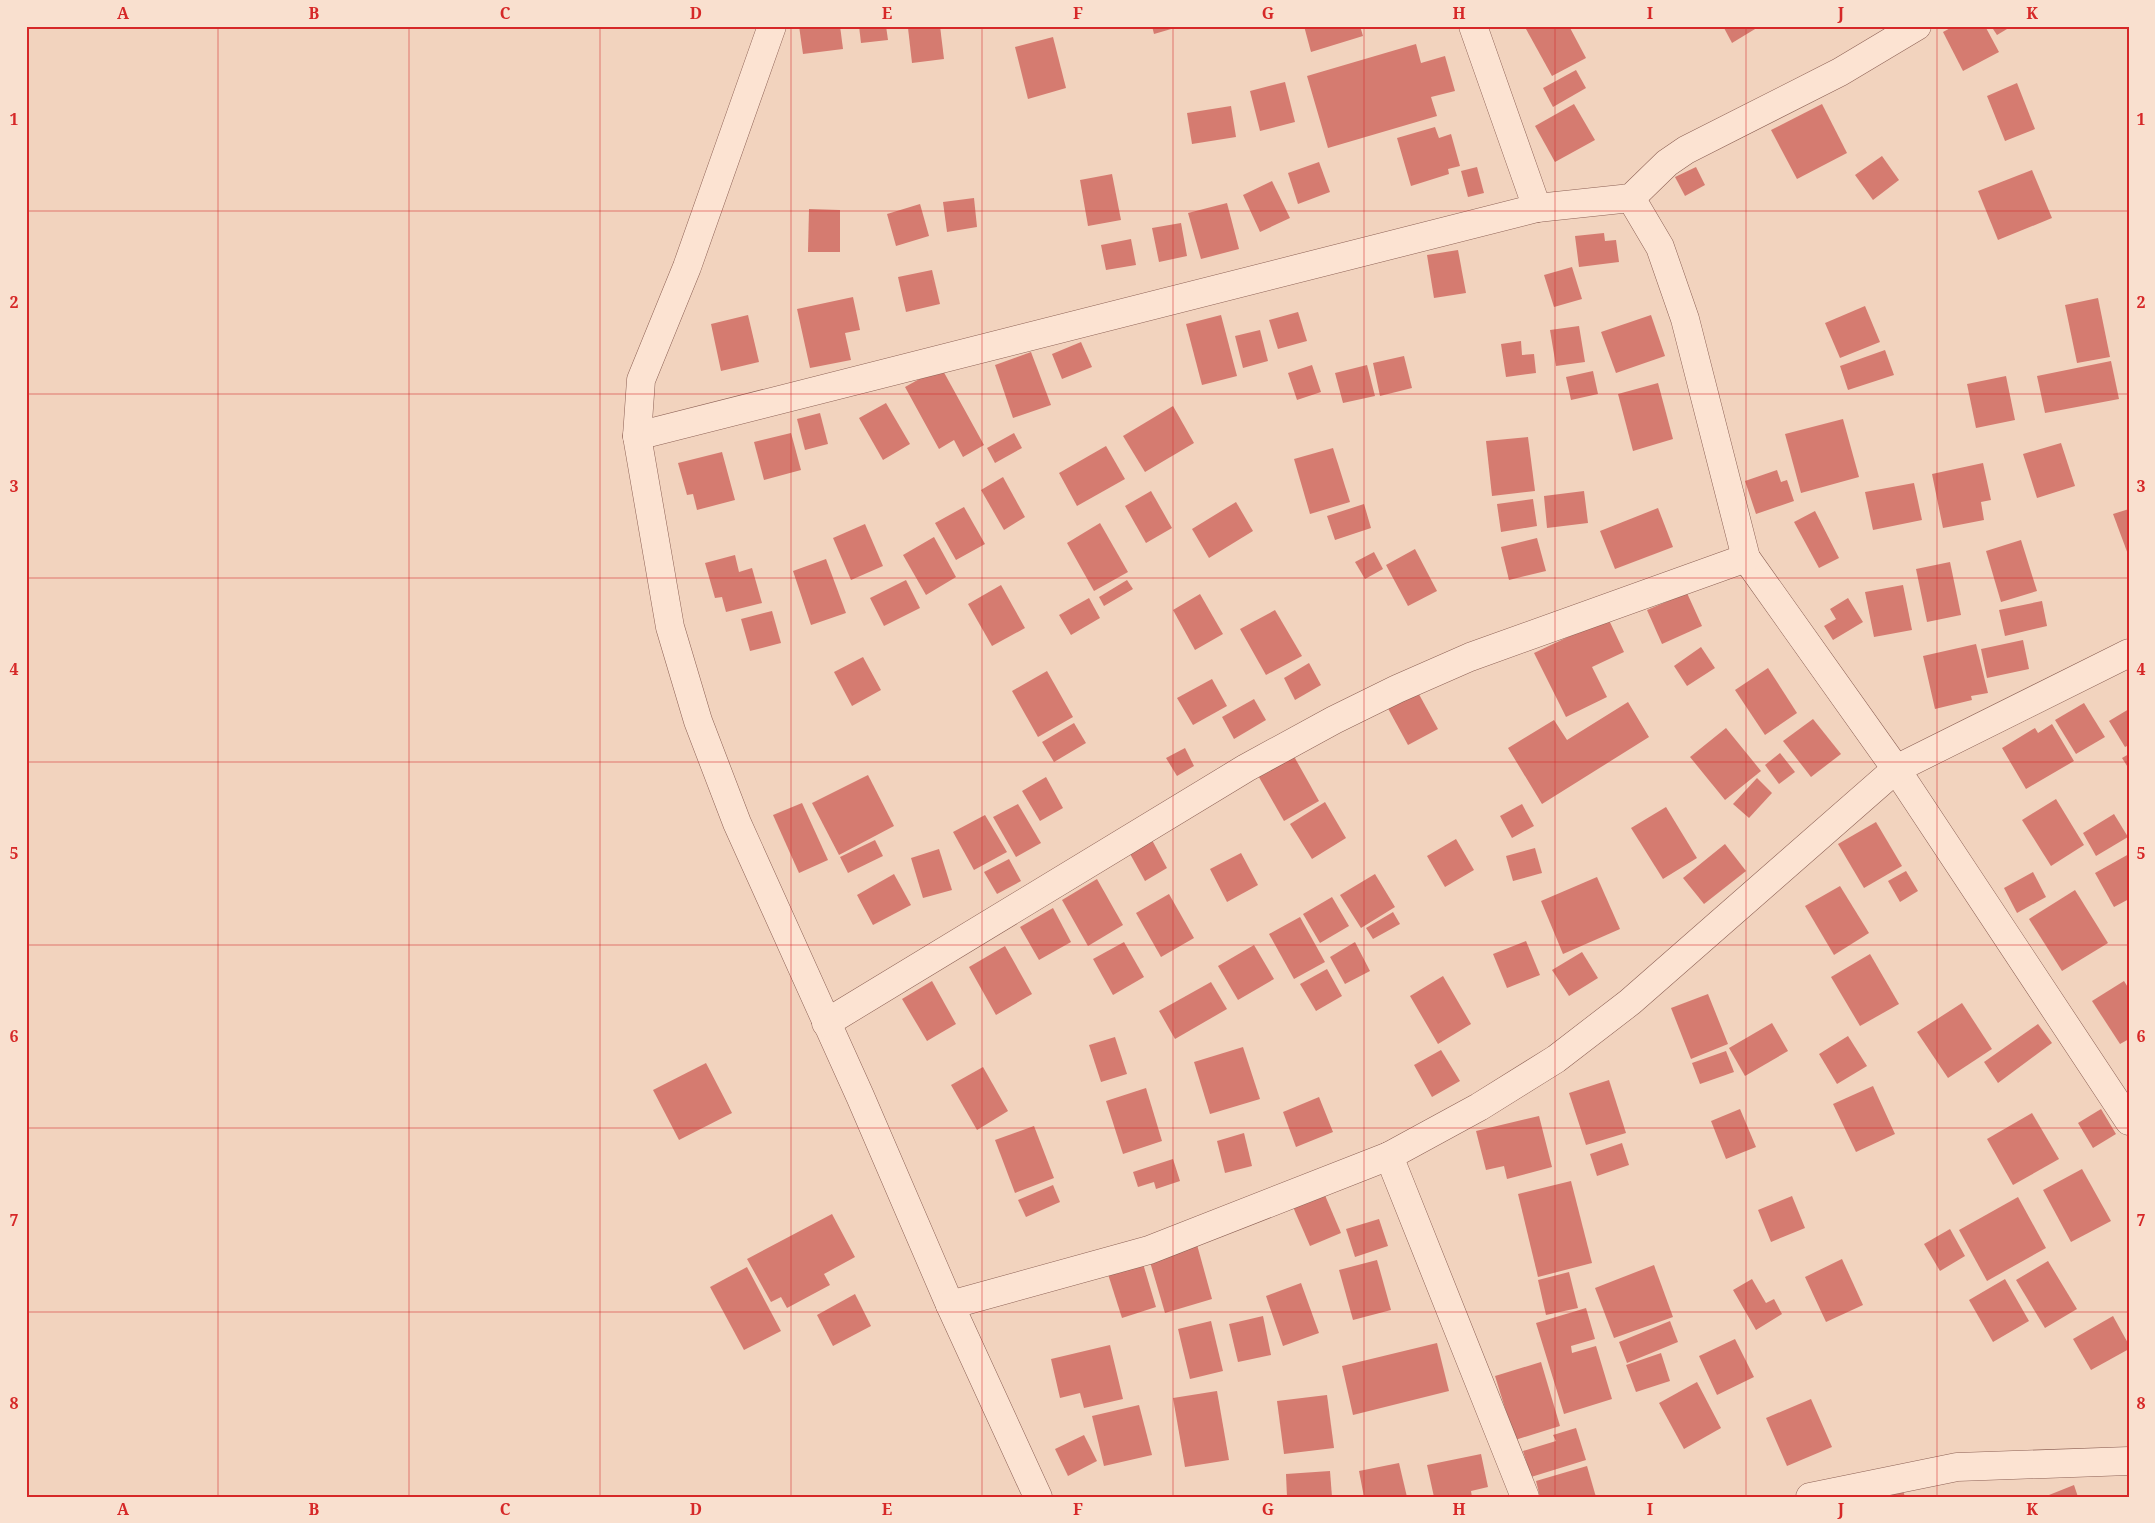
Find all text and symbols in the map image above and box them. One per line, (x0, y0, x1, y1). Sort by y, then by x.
text: A (117, 2, 130, 24)
text: B (309, 2, 320, 24)
text: C (500, 2, 511, 24)
text: D (690, 2, 702, 24)
text: E (882, 2, 892, 24)
text: F (1073, 2, 1083, 24)
text: G (1262, 2, 1274, 24)
text: H (1452, 2, 1466, 24)
text: I (1647, 2, 1653, 24)
text: J (1837, 2, 1845, 24)
text: K (2026, 2, 2038, 24)
text: 1 (9, 108, 19, 130)
text: 1 (2136, 108, 2146, 130)
text: 2 (9, 291, 19, 313)
text: 2 (2136, 291, 2146, 313)
text: 3 (9, 475, 19, 497)
text: 3 (2136, 475, 2146, 497)
text: 4 (9, 658, 19, 680)
text: 4 (2136, 658, 2146, 680)
text: 5 (9, 842, 19, 864)
text: 5 (2136, 842, 2146, 864)
text: 6 (9, 1025, 19, 1047)
text: 6 (2136, 1025, 2146, 1047)
text: 7 (9, 1209, 19, 1231)
text: 7 (2136, 1209, 2146, 1231)
text: 8 (9, 1392, 19, 1414)
text: 8 (2136, 1392, 2146, 1414)
text: A (117, 1498, 130, 1520)
text: B (309, 1498, 320, 1520)
text: C (500, 1498, 511, 1520)
text: D (690, 1498, 702, 1520)
text: E (882, 1498, 892, 1520)
text: F (1073, 1498, 1083, 1520)
text: G (1262, 1498, 1274, 1520)
text: H (1452, 1498, 1466, 1520)
text: I (1647, 1498, 1653, 1520)
text: J (1837, 1498, 1845, 1520)
text: K (2026, 1498, 2038, 1520)

